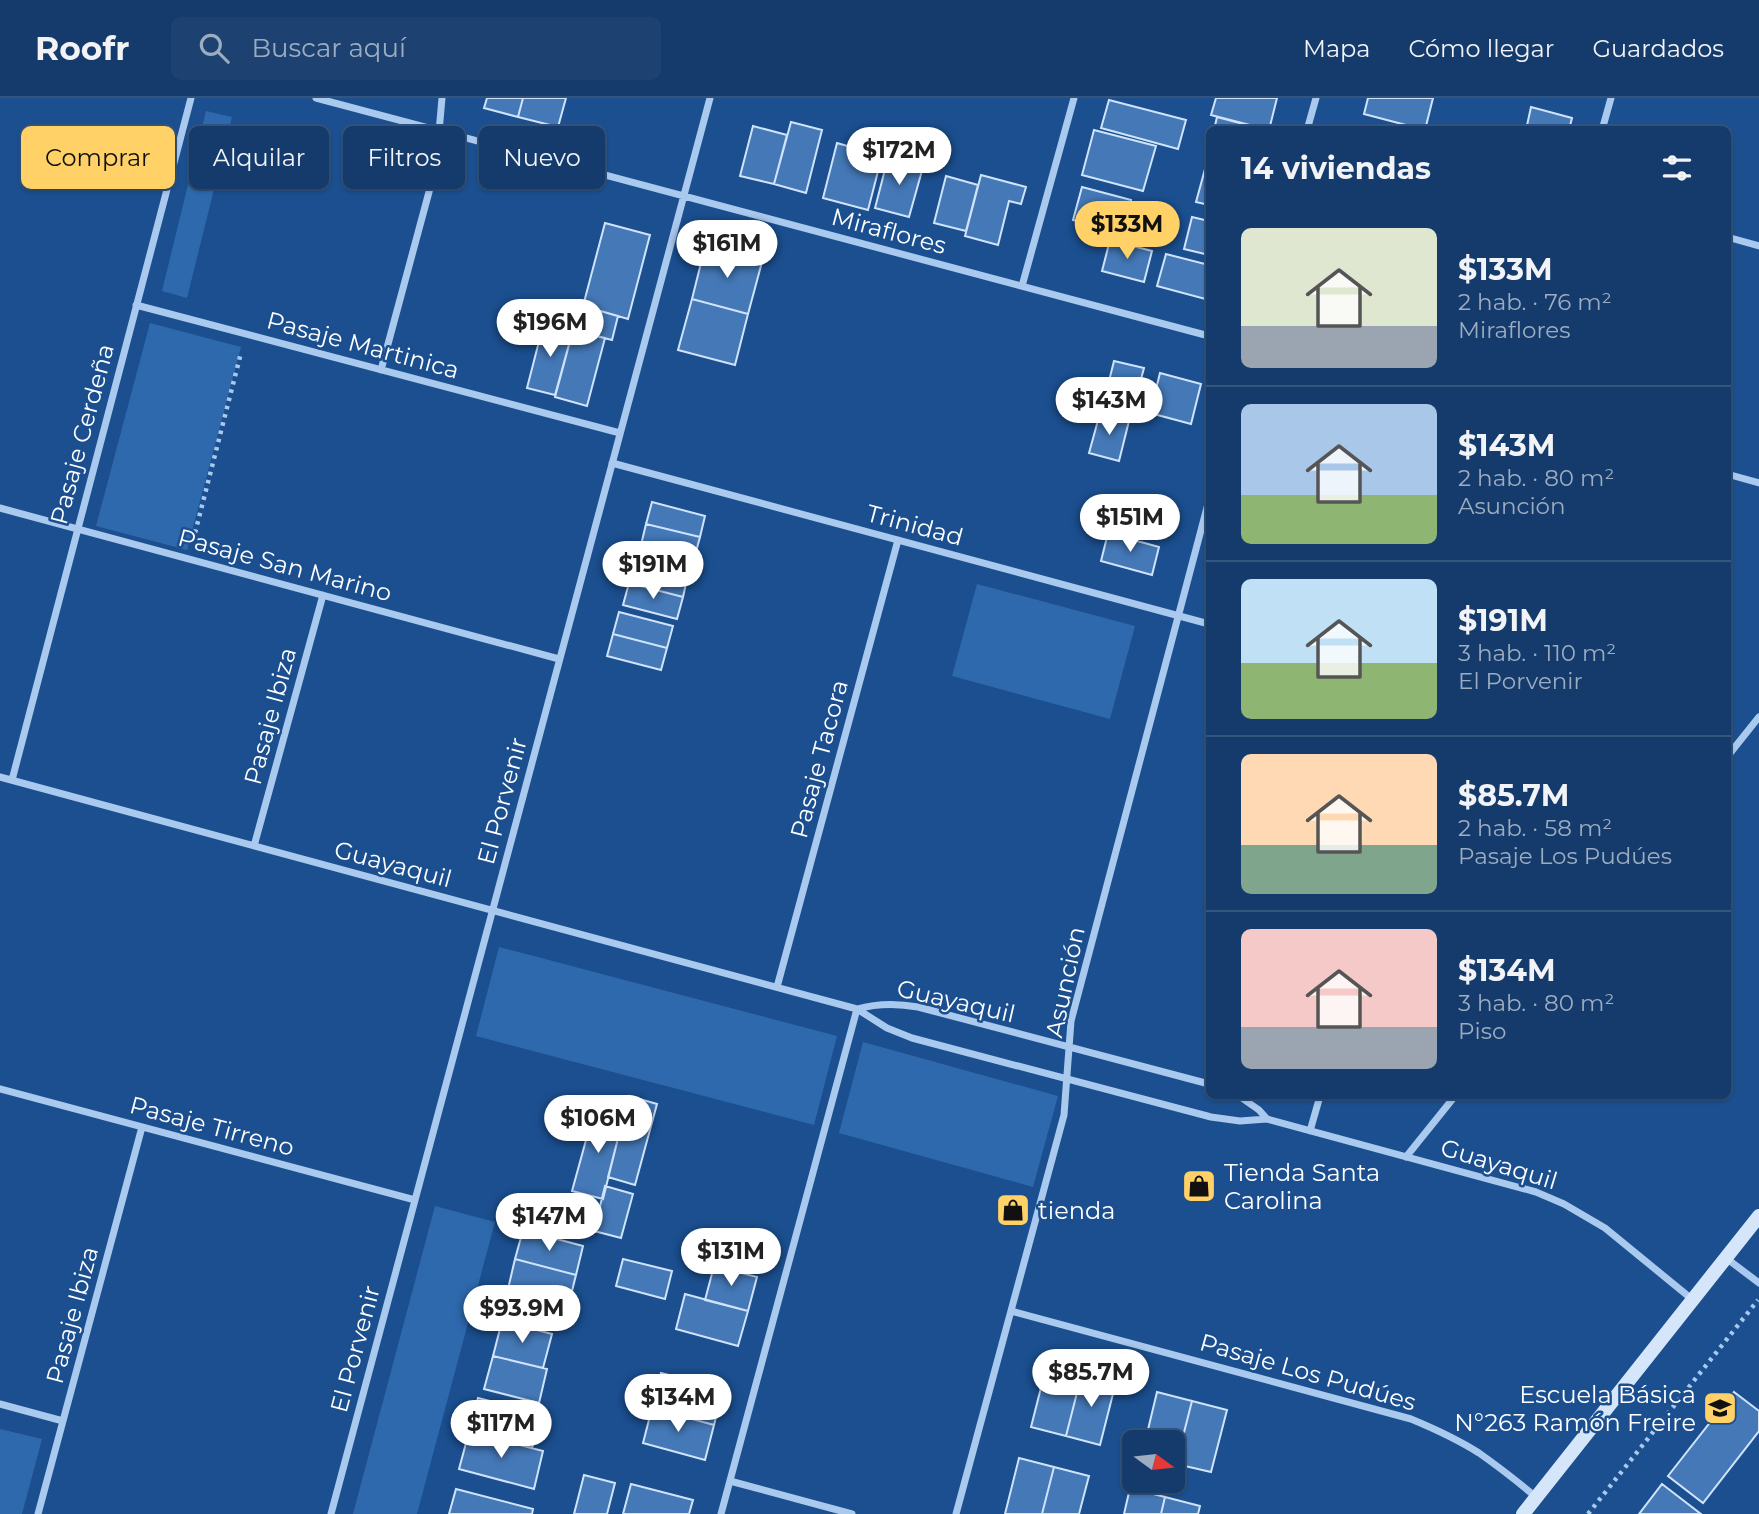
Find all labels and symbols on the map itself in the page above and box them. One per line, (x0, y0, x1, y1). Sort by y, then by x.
pin: $172M (850, 127, 948, 187)
street label: Miraflores (829, 202, 949, 260)
pin: $133M (1078, 202, 1176, 261)
pin: $161M (678, 220, 776, 280)
pin: $196M (501, 300, 599, 359)
street label: Pasaje Martinica (264, 305, 462, 385)
street label: Pasaje Cerdeña (44, 341, 120, 527)
pin: $143M (1060, 378, 1158, 437)
pin: $151M (1081, 494, 1179, 554)
street label: Trinidad (864, 498, 966, 552)
street label: Pasaje San Marino (175, 523, 395, 607)
pin: $191M (604, 542, 702, 601)
street label: Pasaje Ibiza (238, 644, 302, 788)
street label: Pasaje Tacora (784, 677, 854, 841)
street label: El Porvenir (471, 734, 533, 868)
street label: Guayaquil (331, 834, 455, 894)
street label: Asunción (1039, 924, 1091, 1040)
street label: Guayaquil (894, 973, 1018, 1029)
street label: Pasaje Tirreno (127, 1090, 297, 1162)
pin: $106M (549, 1096, 647, 1155)
street label: Guayaquil (1437, 1133, 1561, 1195)
place label: Tienda Santa Carolina (1224, 1158, 1380, 1215)
shop icon: Tienda Santa Carolina (1180, 1167, 1218, 1205)
shop icon: tienda (994, 1191, 1032, 1229)
pin: $147M (500, 1194, 598, 1253)
place label: tienda (1038, 1196, 1115, 1225)
pin: $131M (682, 1228, 780, 1288)
street label: Pasaje Ibiza (40, 1243, 104, 1387)
street label: El Porvenir (324, 1282, 386, 1416)
pin: $93.9M (465, 1286, 579, 1345)
street label: Pasaje Los Pudúes (1197, 1327, 1419, 1417)
pin: $85.7M (1034, 1350, 1148, 1409)
pin: $134M (629, 1374, 727, 1434)
place label: Escuela Básica N°263 Ramón Freire (1454, 1380, 1696, 1437)
school or university icon: Escuela Básica N°263 Ramón Freire (1701, 1389, 1739, 1427)
pin: $117M (452, 1400, 550, 1460)
north arrow (1122, 1430, 1185, 1493)

